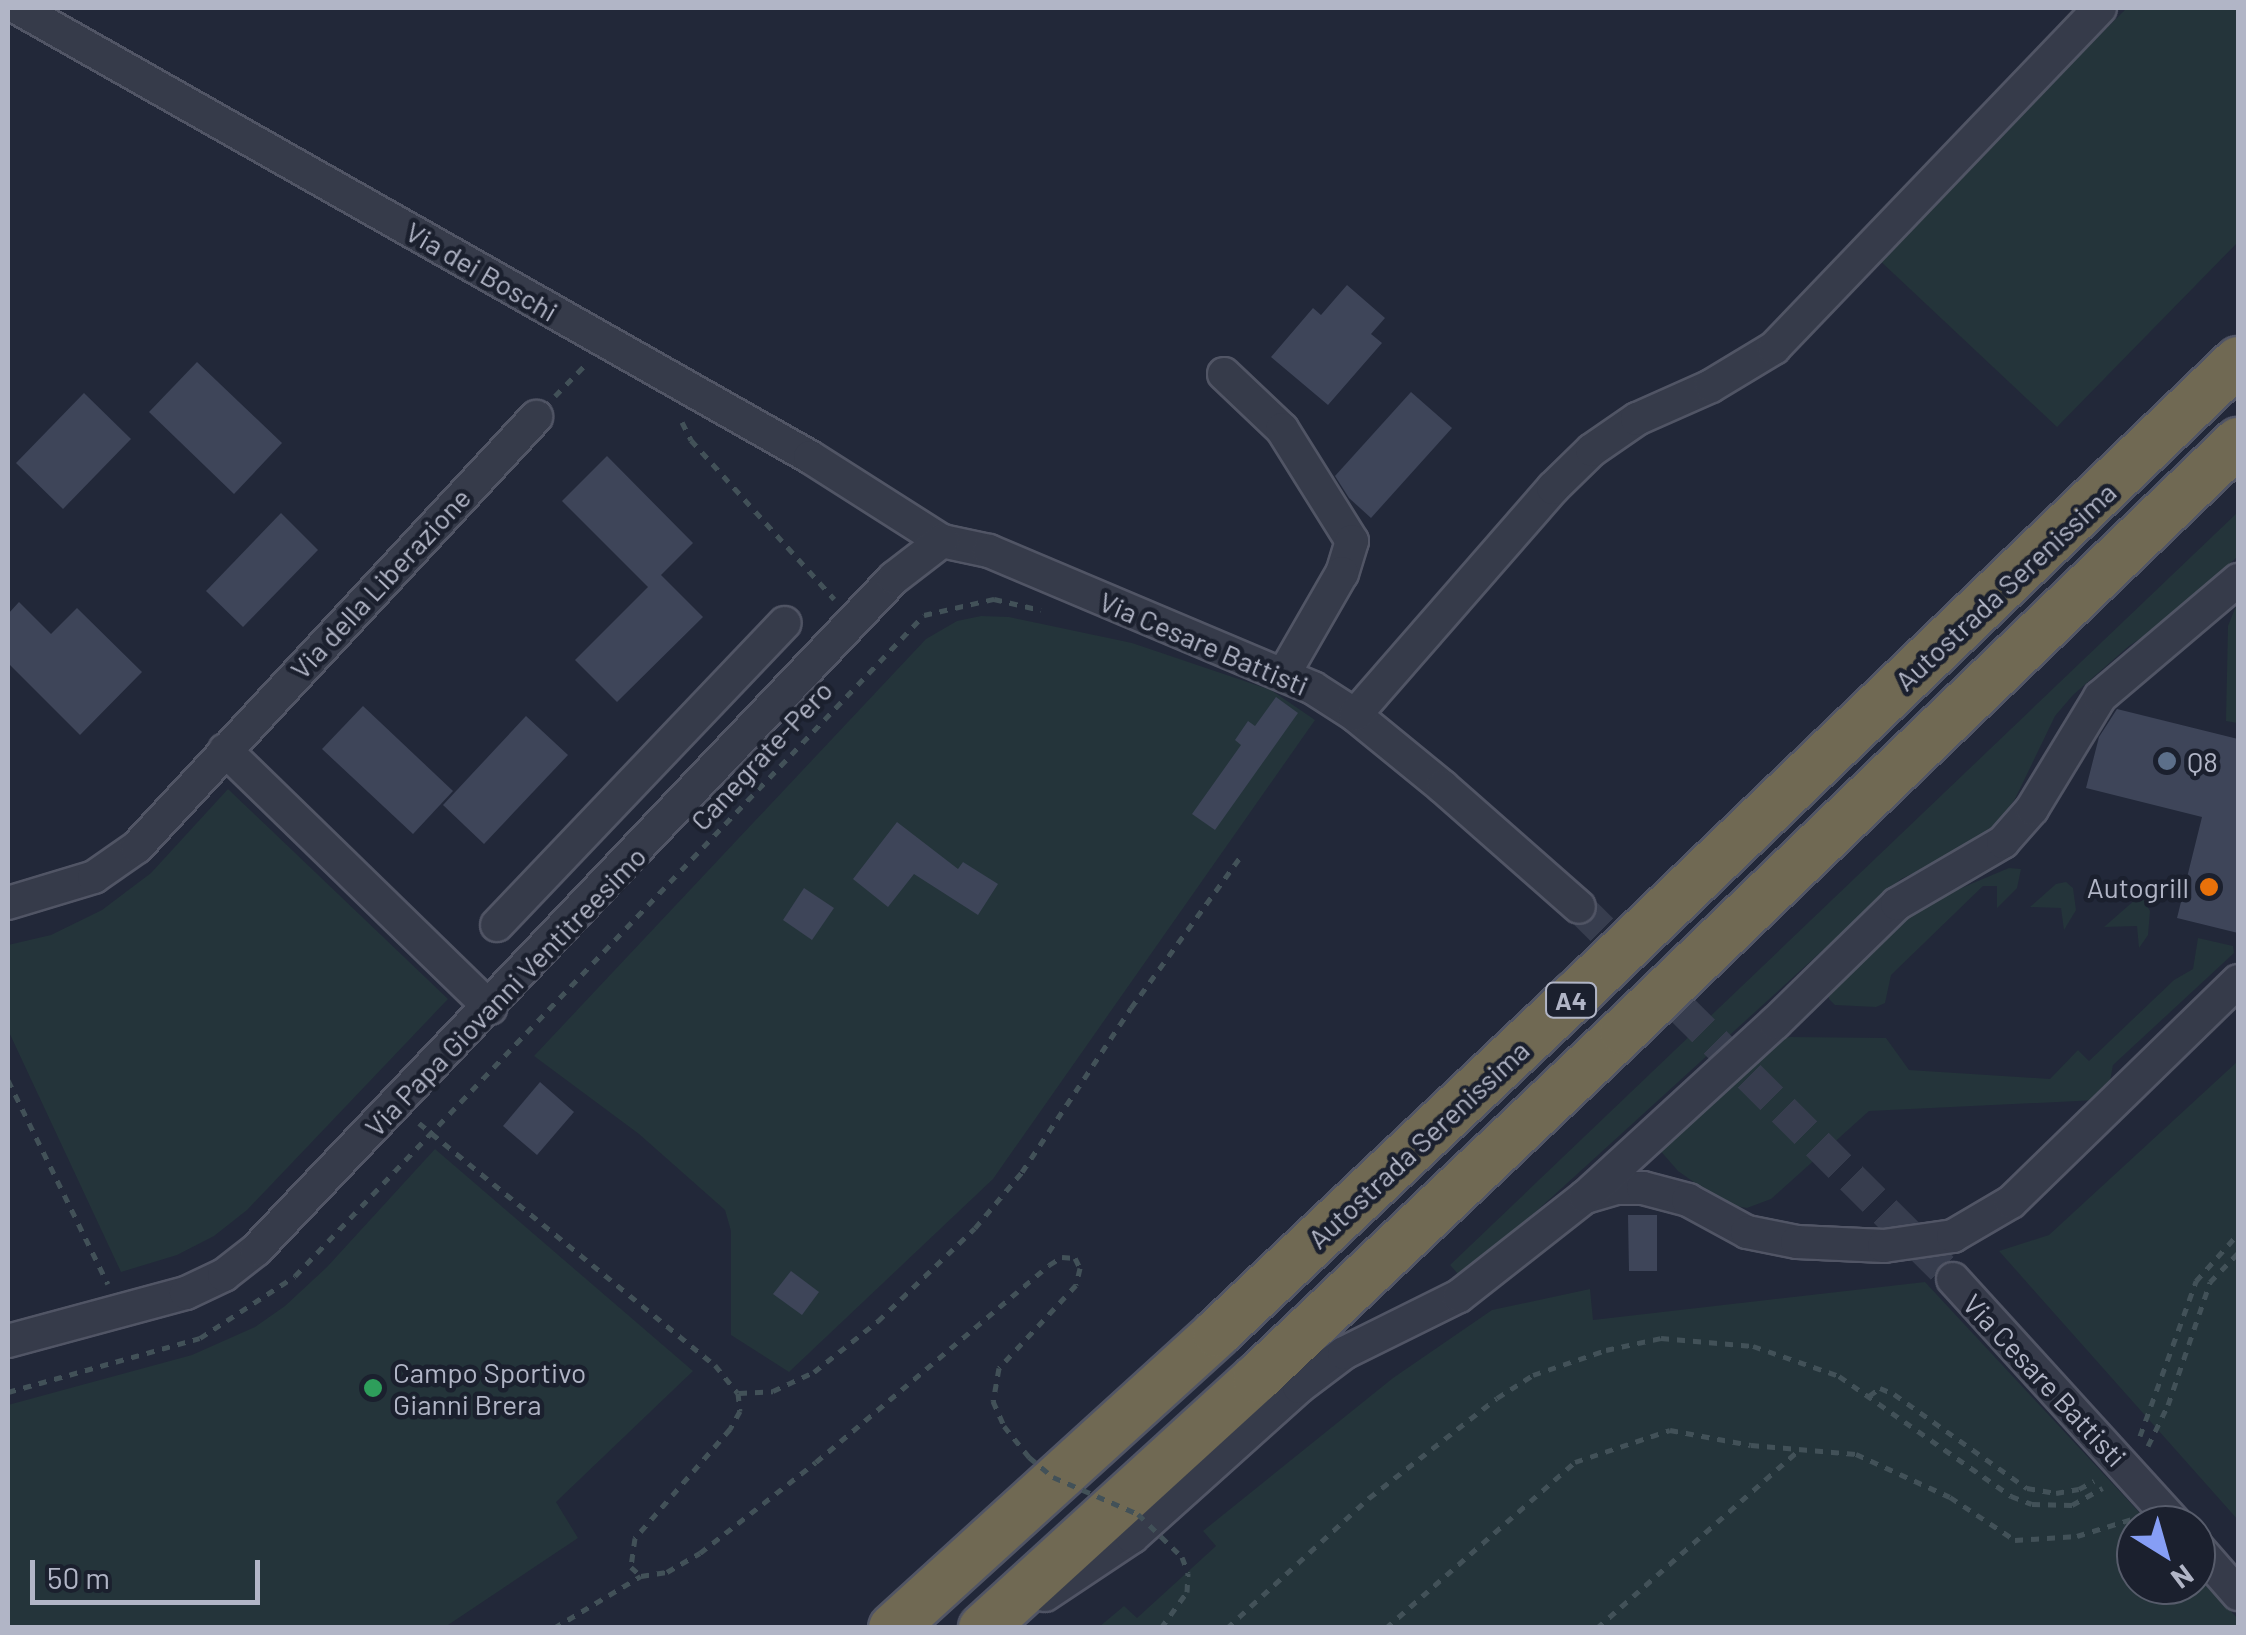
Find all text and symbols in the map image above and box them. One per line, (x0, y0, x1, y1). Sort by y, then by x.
street label: Via dei Boschi (400, 214, 564, 328)
street label: Autostrada Serenissima (1888, 475, 2122, 697)
street label: Via della Liberazione (283, 481, 477, 685)
street label: Via Cesare Battisti (1095, 584, 1313, 702)
street label: Canegrate-Pero (683, 673, 839, 837)
place label: Q8 (2187, 744, 2218, 778)
marker: Q8 (2156, 750, 2178, 772)
street label: Via Papa Giovanni Ventitreesimo (357, 839, 653, 1143)
place label: Autogrill (2087, 870, 2189, 904)
marker: Autogrill (2198, 876, 2220, 898)
road number: A4 (1544, 980, 1598, 1020)
street label: Autostrada Serenissima (1301, 1033, 1535, 1255)
street label: Via Cesare Battisti (1957, 1287, 2133, 1473)
place label: Campo Sportivo Gianni Brera (393, 1355, 586, 1421)
marker: Campo Sportivo Gianni Brera (362, 1377, 384, 1399)
north arrow (2116, 1505, 2216, 1605)
scale bar (35, 1540, 265, 1602)
text: N (2165, 1558, 2201, 1597)
text: 50 m (47, 1559, 110, 1595)

